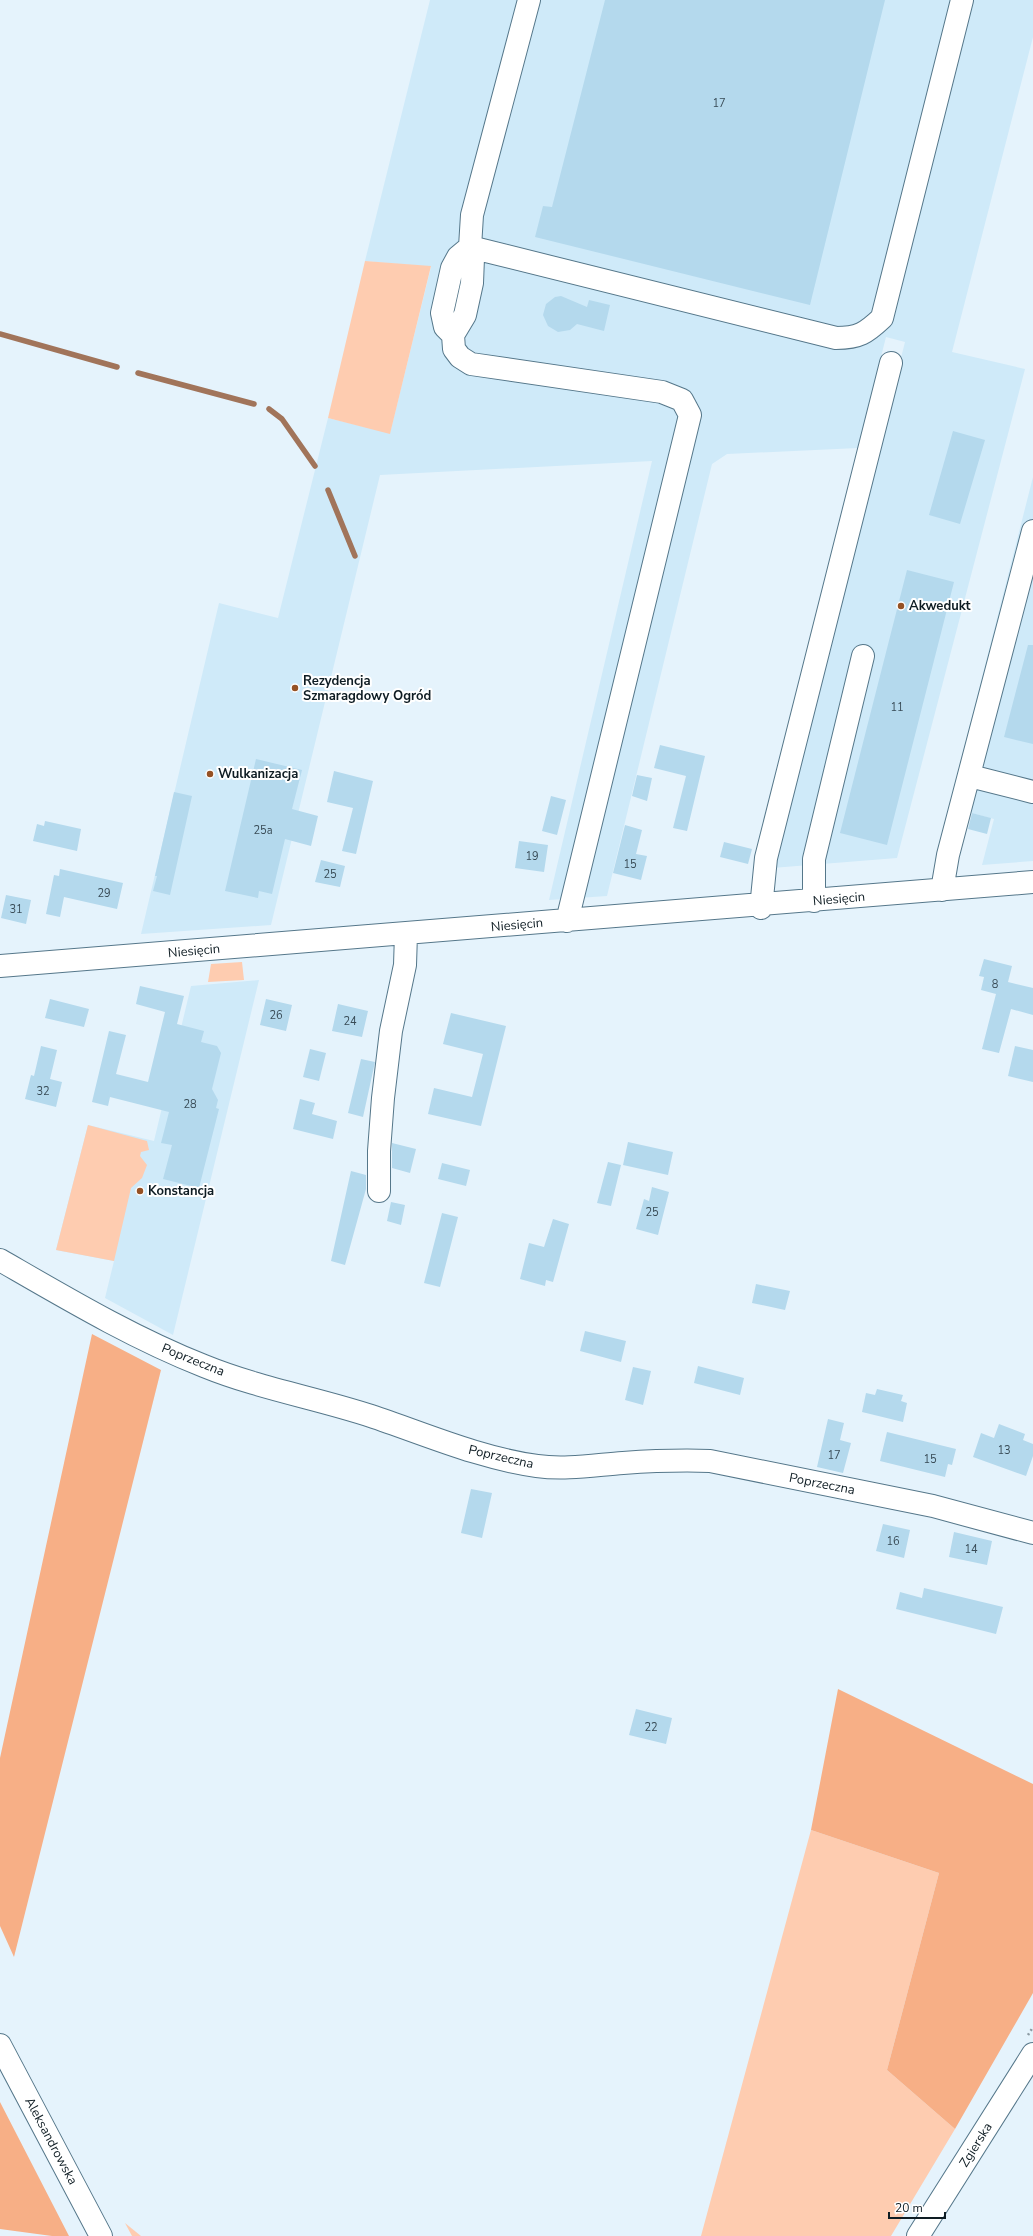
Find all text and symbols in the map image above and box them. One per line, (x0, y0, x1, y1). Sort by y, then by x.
house number: 17 (712, 96, 726, 111)
place label: Akwedukt (909, 597, 972, 615)
marker: Akwedukt (896, 601, 906, 611)
place label: Rezydencja Szmaragdowy Ogród (303, 672, 431, 705)
marker: Rezydencja Szmaragdowy Ogród (290, 683, 300, 693)
house number: 11 (890, 700, 904, 715)
place label: Wulkanizacja (218, 765, 298, 783)
marker: Wulkanizacja (205, 769, 215, 779)
house number: 25a (253, 823, 273, 838)
house number: 19 (525, 849, 539, 864)
house number: 15 (623, 857, 637, 872)
house number: 25 (323, 867, 337, 882)
house number: 29 (97, 886, 111, 901)
street label: Niesięcin (812, 888, 866, 910)
house number: 31 (9, 902, 23, 917)
street label: Niesięcin (490, 914, 544, 936)
street label: Niesięcin (167, 940, 221, 962)
house number: 8 (992, 977, 999, 992)
house number: 26 (269, 1008, 283, 1023)
house number: 24 (343, 1014, 357, 1029)
house number: 32 (36, 1084, 50, 1099)
house number: 28 (183, 1097, 197, 1112)
place label: Konstancja (148, 1182, 214, 1200)
marker: Konstancja (135, 1186, 145, 1196)
house number: 25 (645, 1205, 659, 1220)
street label: Poprzeczna (159, 1339, 227, 1381)
street label: Poprzeczna (467, 1441, 535, 1473)
house number: 13 (997, 1443, 1011, 1458)
house number: 17 (827, 1448, 841, 1463)
house number: 15 (923, 1452, 937, 1467)
street label: Poprzeczna (788, 1469, 856, 1499)
house number: 16 (886, 1534, 900, 1549)
house number: 14 (964, 1542, 978, 1557)
house number: 22 (644, 1720, 658, 1735)
street label: Aleksandrowska (20, 2094, 82, 2188)
street label: Zgierska (955, 2119, 997, 2171)
scale bar (889, 2194, 945, 2220)
text: 20 m (895, 2200, 923, 2216)

